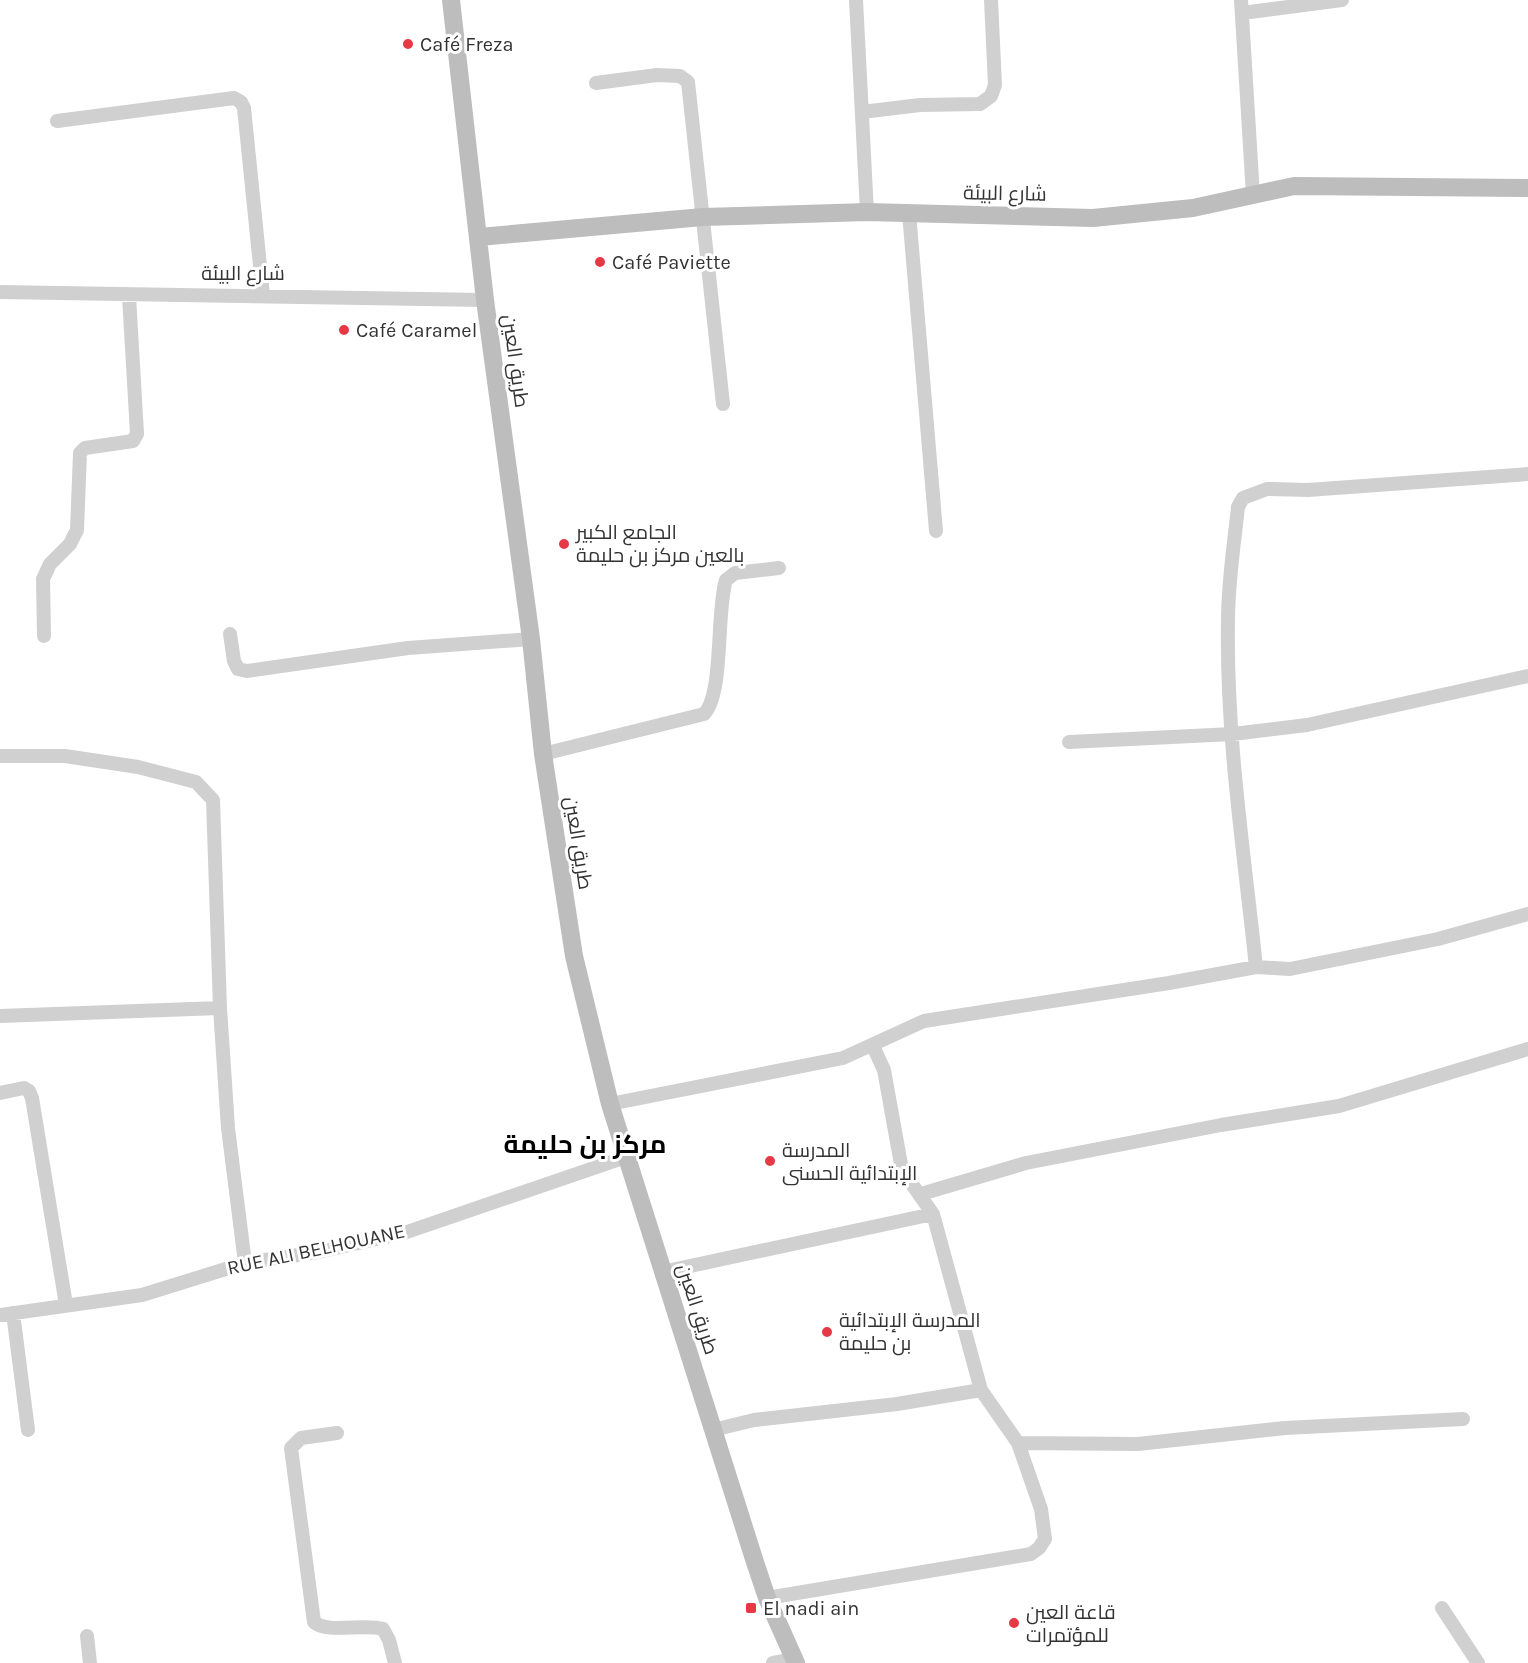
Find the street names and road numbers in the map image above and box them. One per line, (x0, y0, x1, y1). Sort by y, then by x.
street label: شارع البيئة (963, 181, 1047, 208)
street label: شارع البيئة (201, 262, 285, 287)
street label: طريق العين (497, 313, 533, 409)
street label: طريق العين (559, 795, 597, 891)
street label: RUE ALI BELHOUANE (225, 1219, 407, 1280)
street label: طريق العين (671, 1261, 723, 1358)

